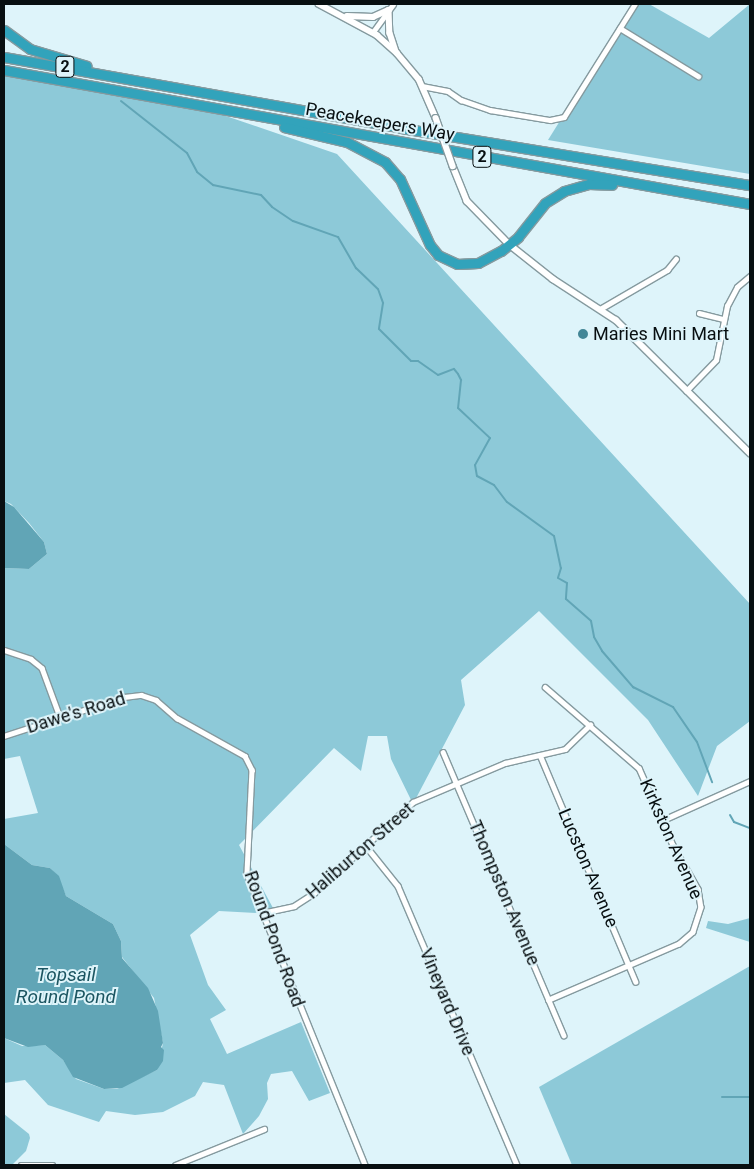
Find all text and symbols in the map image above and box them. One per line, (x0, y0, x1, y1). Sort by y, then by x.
road number: 2 (55, 54, 75, 80)
street label: Peacekeepers Way (304, 98, 456, 146)
road number: 2 (472, 144, 492, 170)
place label: Maries Mini Mart (593, 323, 729, 345)
marker: Maries Mini Mart (577, 328, 589, 340)
street label: Dawe's Road (24, 688, 128, 738)
street label: Kirkston Avenue (635, 775, 707, 903)
street label: Haliburton Street (302, 798, 418, 904)
street label: Lucston Avenue (553, 805, 623, 931)
street label: Thompston Avenue (464, 817, 544, 969)
street label: Round Pond Road (239, 868, 309, 1010)
street label: Vineyard Drive (415, 945, 479, 1059)
water label: Topsail Round Pond (16, 964, 116, 1008)

